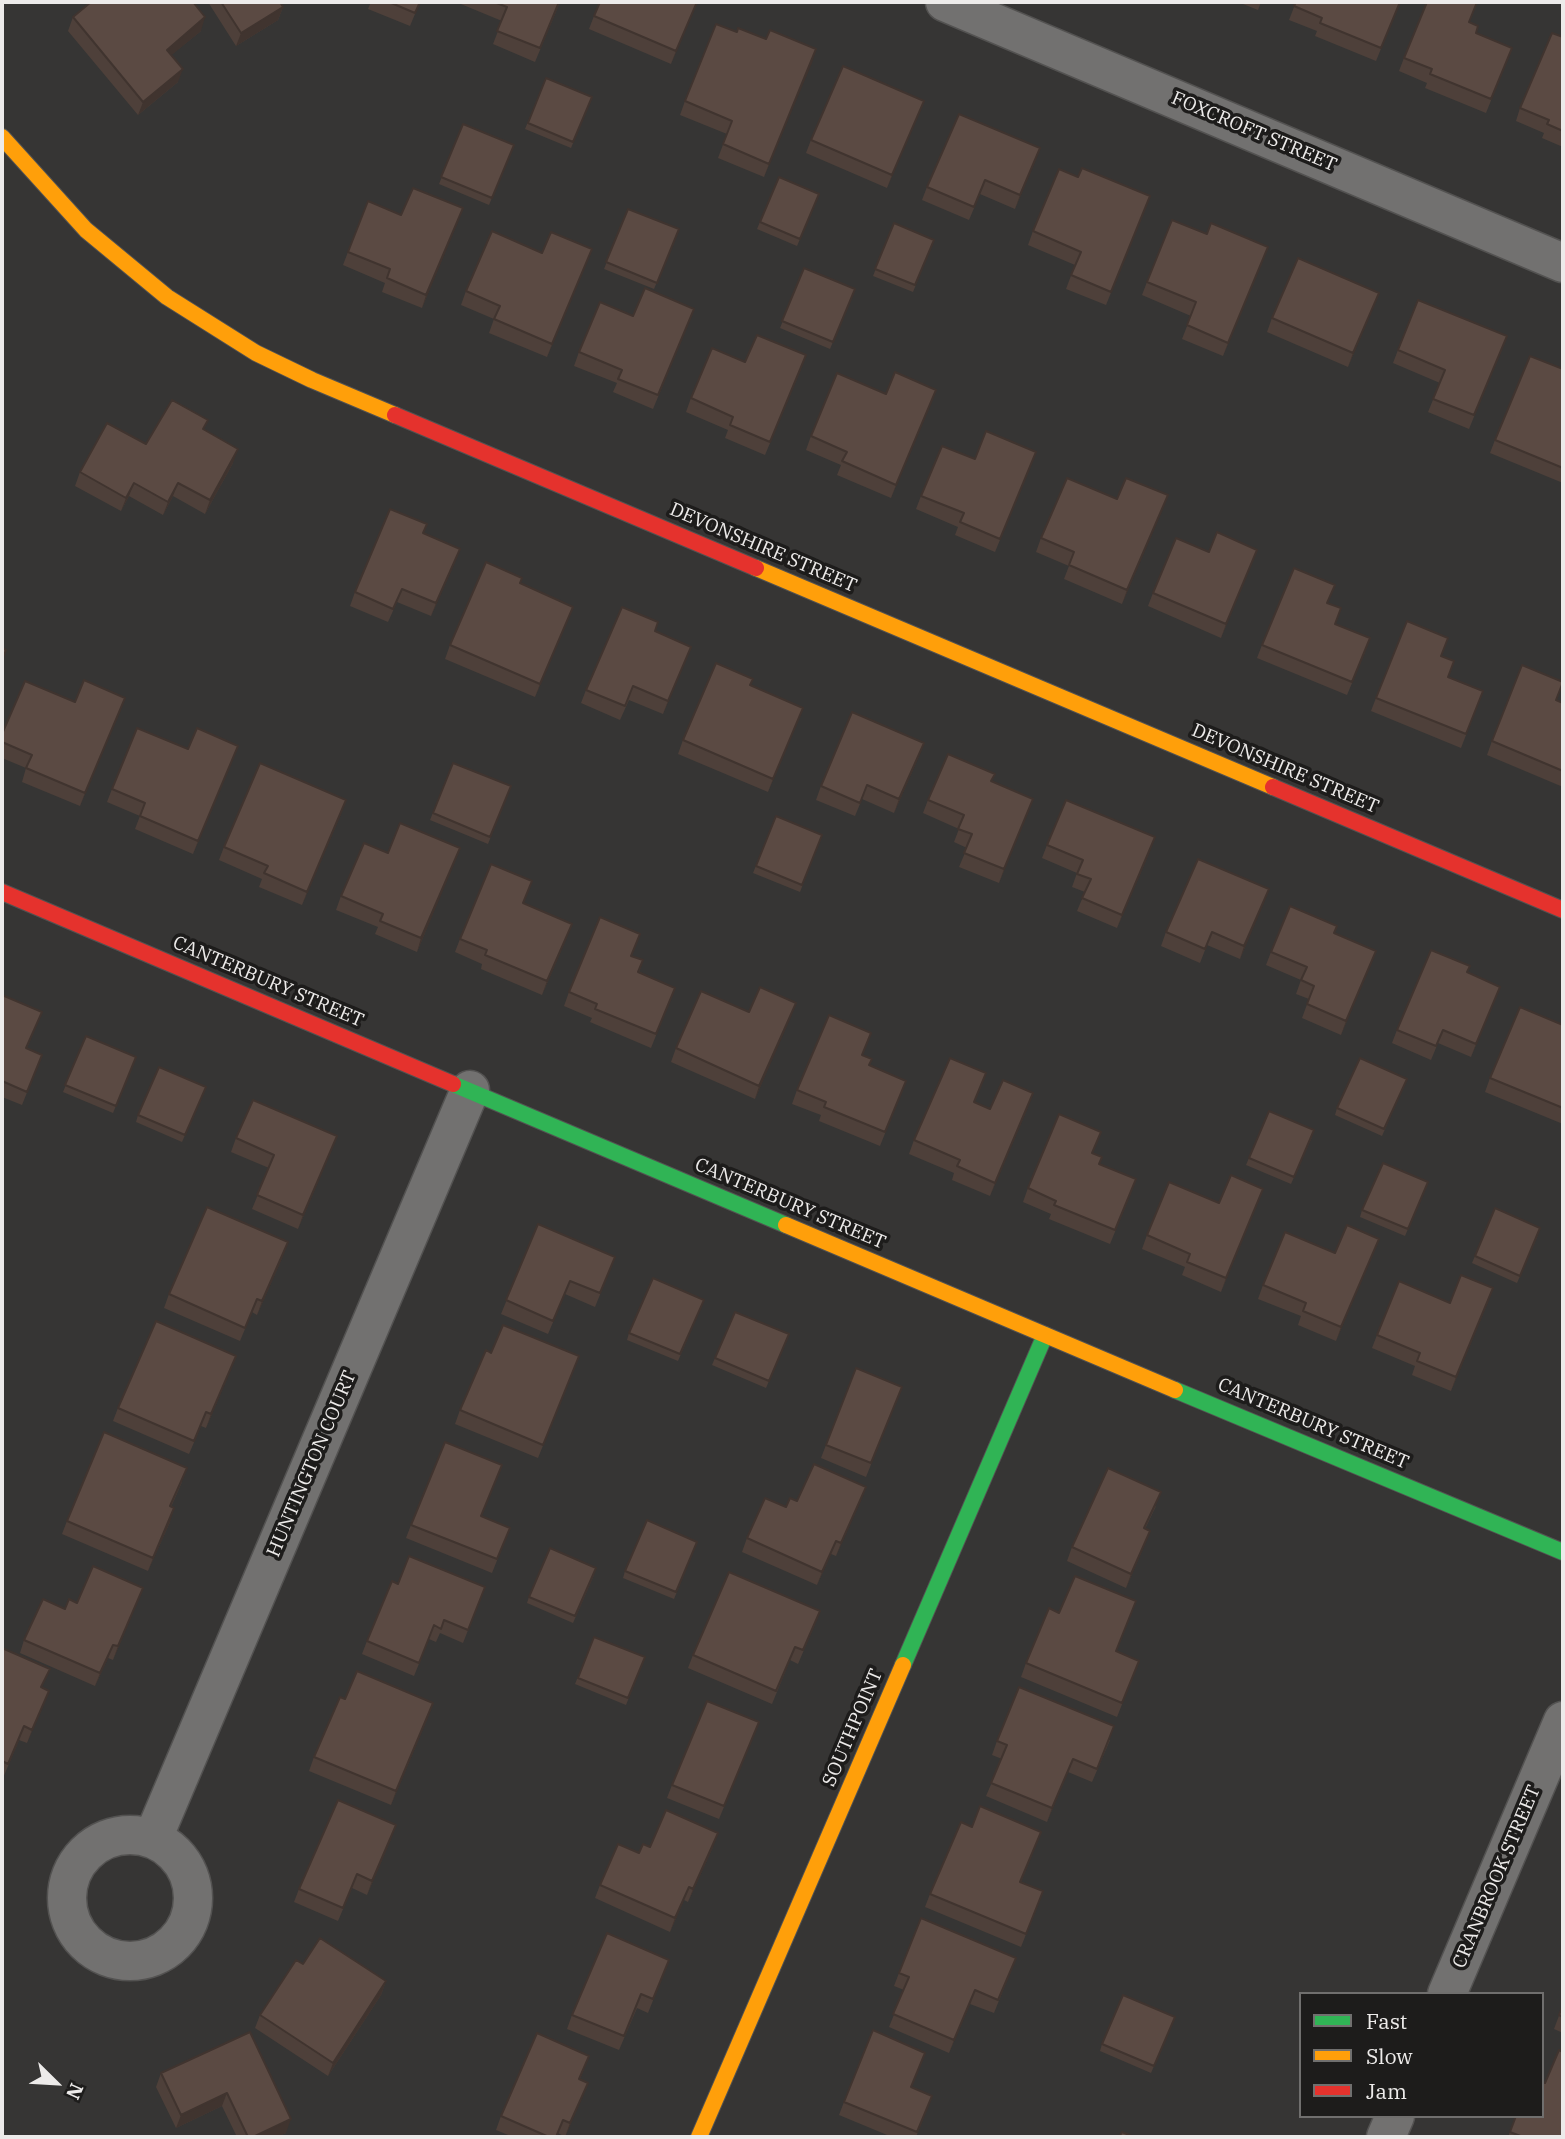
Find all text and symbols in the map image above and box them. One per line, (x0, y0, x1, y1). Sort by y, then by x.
street label: FOXCROFT STREET (1168, 87, 1340, 177)
street label: DEVONSHIRE STREET (666, 498, 860, 598)
street label: DEVONSHIRE STREET (1188, 719, 1382, 819)
street label: CANTERBURY STREET (169, 931, 367, 1033)
street label: CANTERBURY STREET (691, 1153, 889, 1255)
street label: HUNTINGTON COURT (262, 1367, 362, 1561)
street label: CANTERBURY STREET (1214, 1373, 1412, 1475)
street label: SOUTHPOINT (818, 1666, 888, 1790)
street label: CRANBROOK STREET (1448, 1782, 1546, 1972)
legend (1299, 1992, 1544, 2118)
text: Fast (1366, 2007, 1407, 2035)
text: Slow (1366, 2042, 1413, 2070)
north arrow (21, 2048, 91, 2118)
text: Jam (1366, 2077, 1407, 2105)
text: N (61, 2080, 89, 2103)

